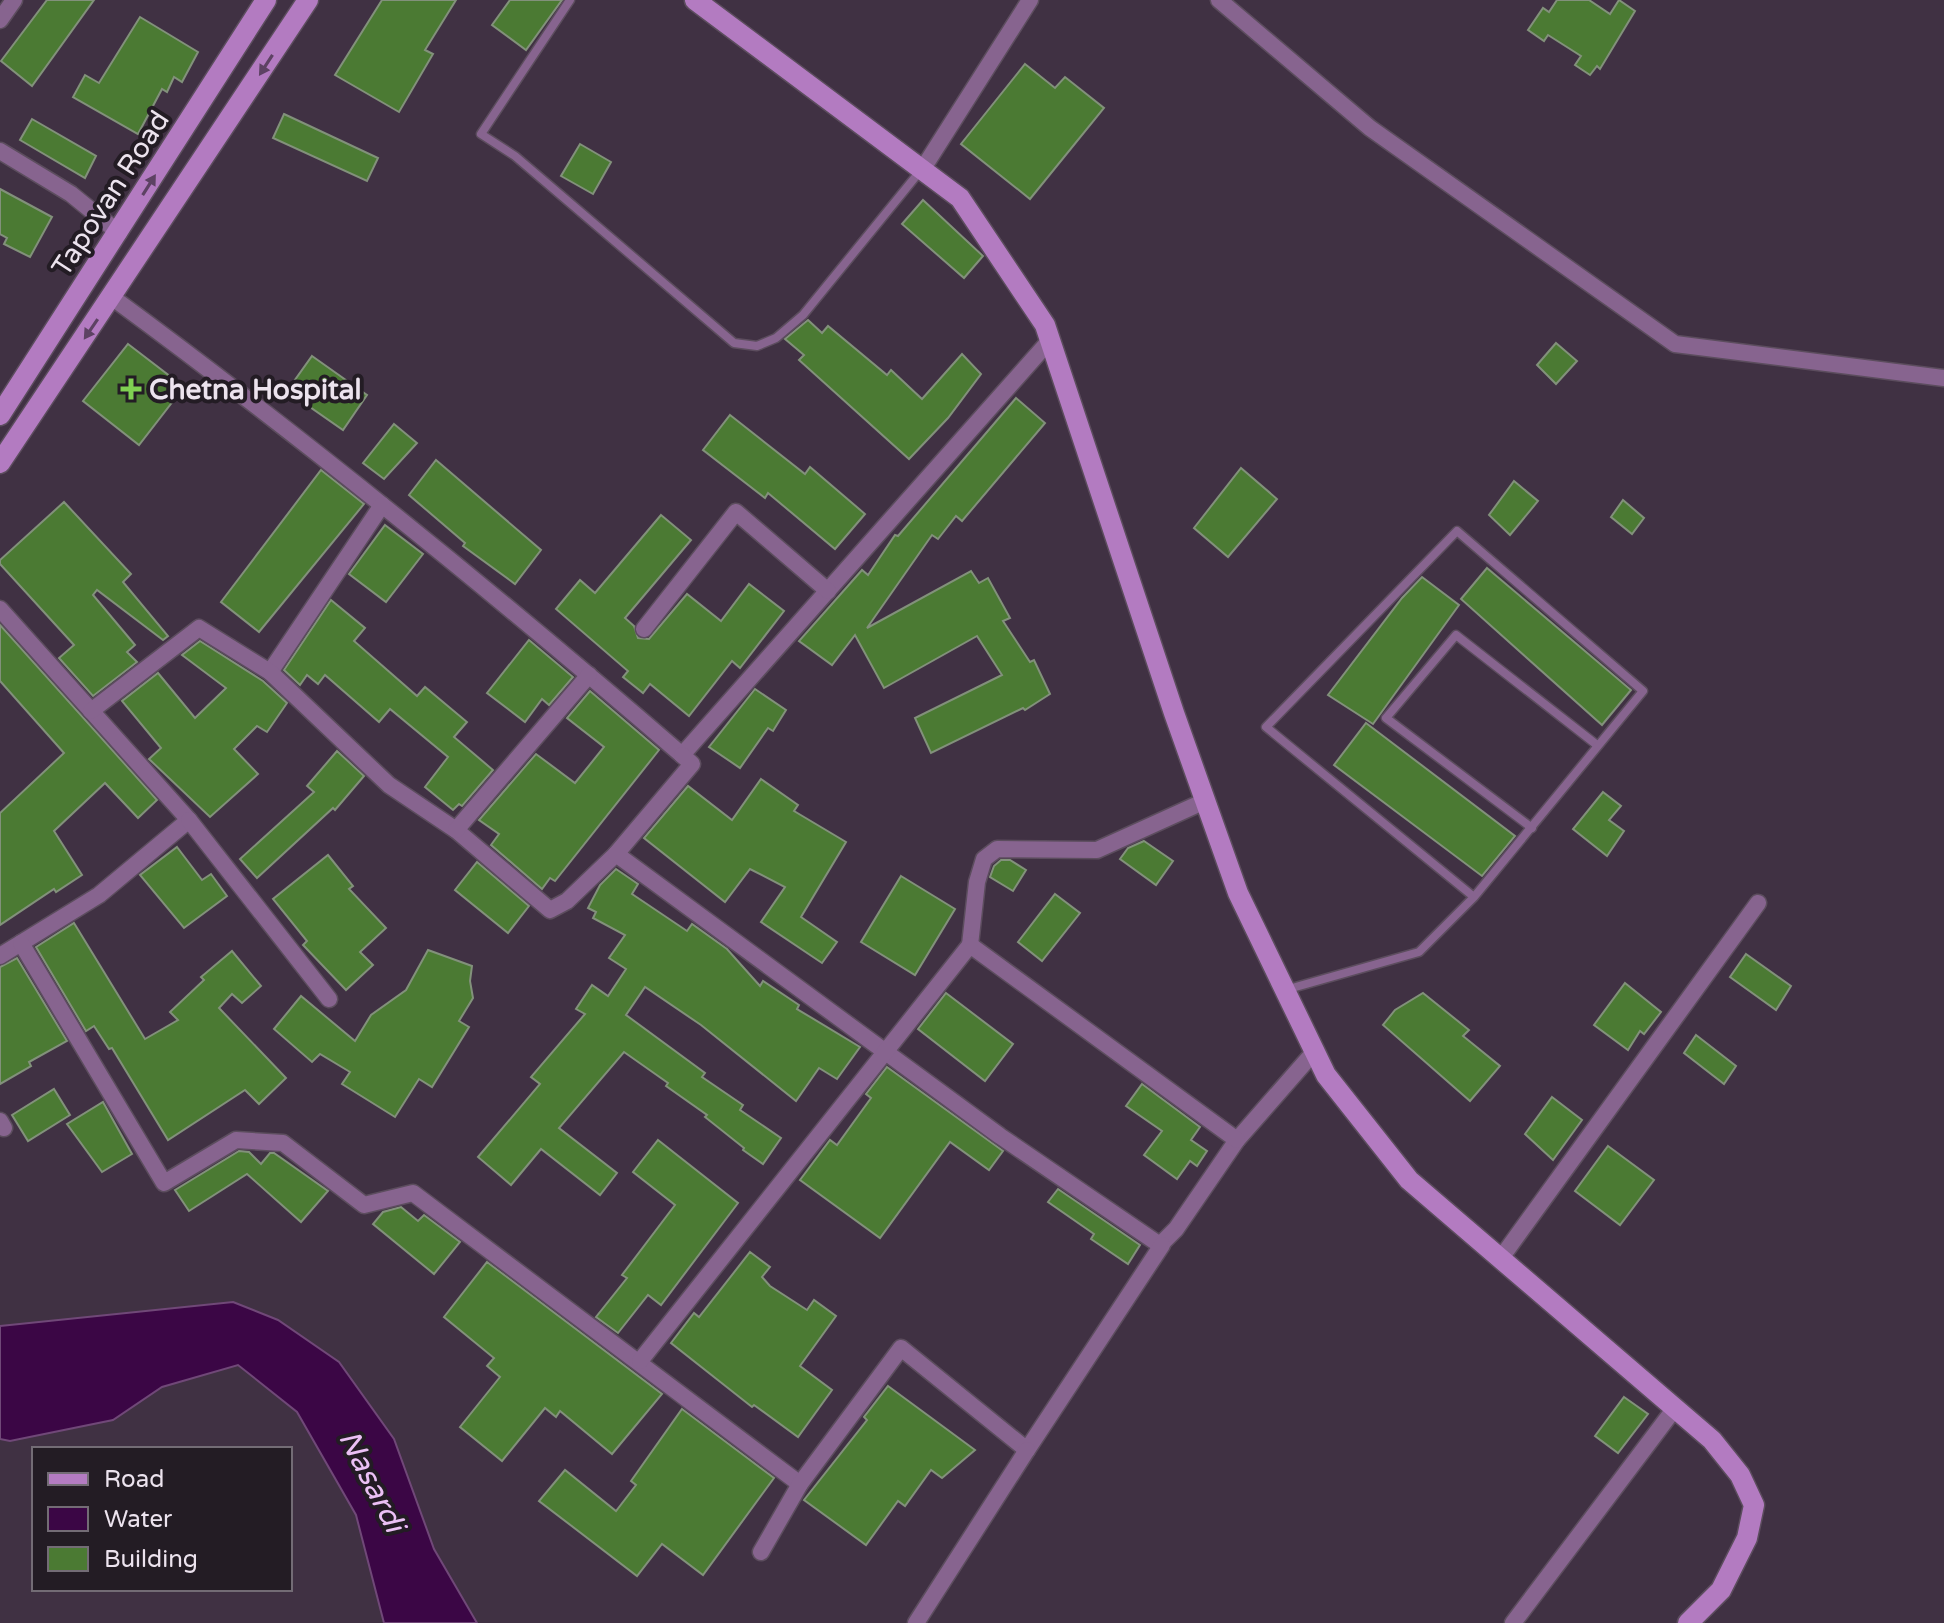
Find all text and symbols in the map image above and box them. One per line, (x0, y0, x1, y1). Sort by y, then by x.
one-way arrow (259, 54, 273, 76)
street label: Tapovan Road (45, 105, 177, 283)
one-way arrow (141, 174, 155, 196)
one-way arrow (85, 318, 99, 340)
place label: Chetna Hospital (149, 373, 361, 407)
marker: Chetna Hospital (120, 378, 142, 400)
water label: Nasardi (330, 1424, 415, 1542)
legend (32, 1447, 292, 1591)
text: Road (104, 1465, 164, 1494)
text: Water (104, 1505, 173, 1534)
text: Building (104, 1545, 198, 1574)

